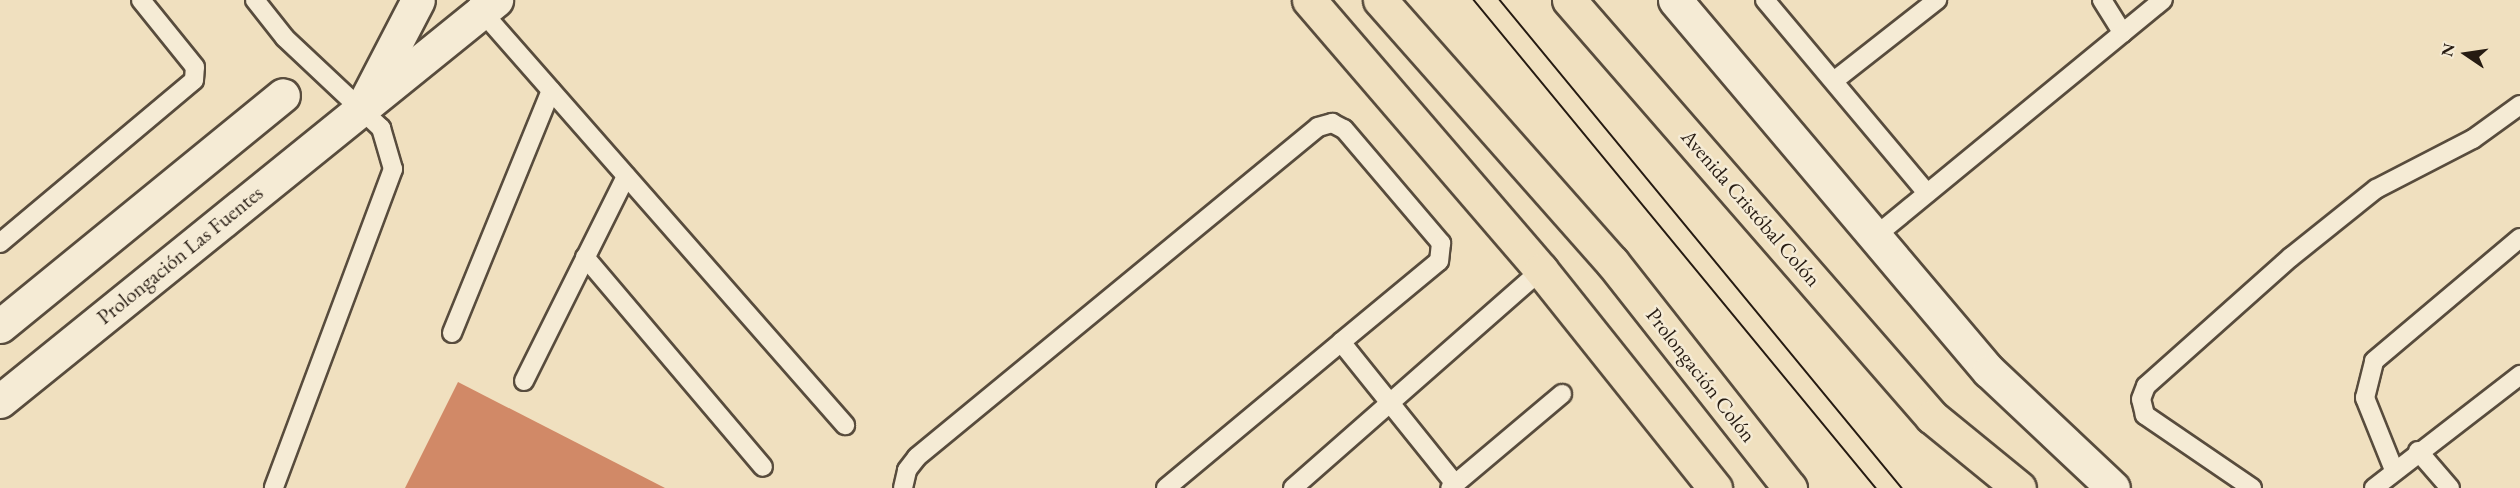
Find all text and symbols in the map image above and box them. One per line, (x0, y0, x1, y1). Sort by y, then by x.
north arrow (2436, 24, 2496, 84)
text: N (2436, 41, 2460, 59)
street label: Avenida Cristóbal Colón (1676, 124, 1826, 292)
street label: Prolongación Las Fuentes (92, 180, 268, 330)
street label: Prolongación Colón (1641, 303, 1761, 447)

